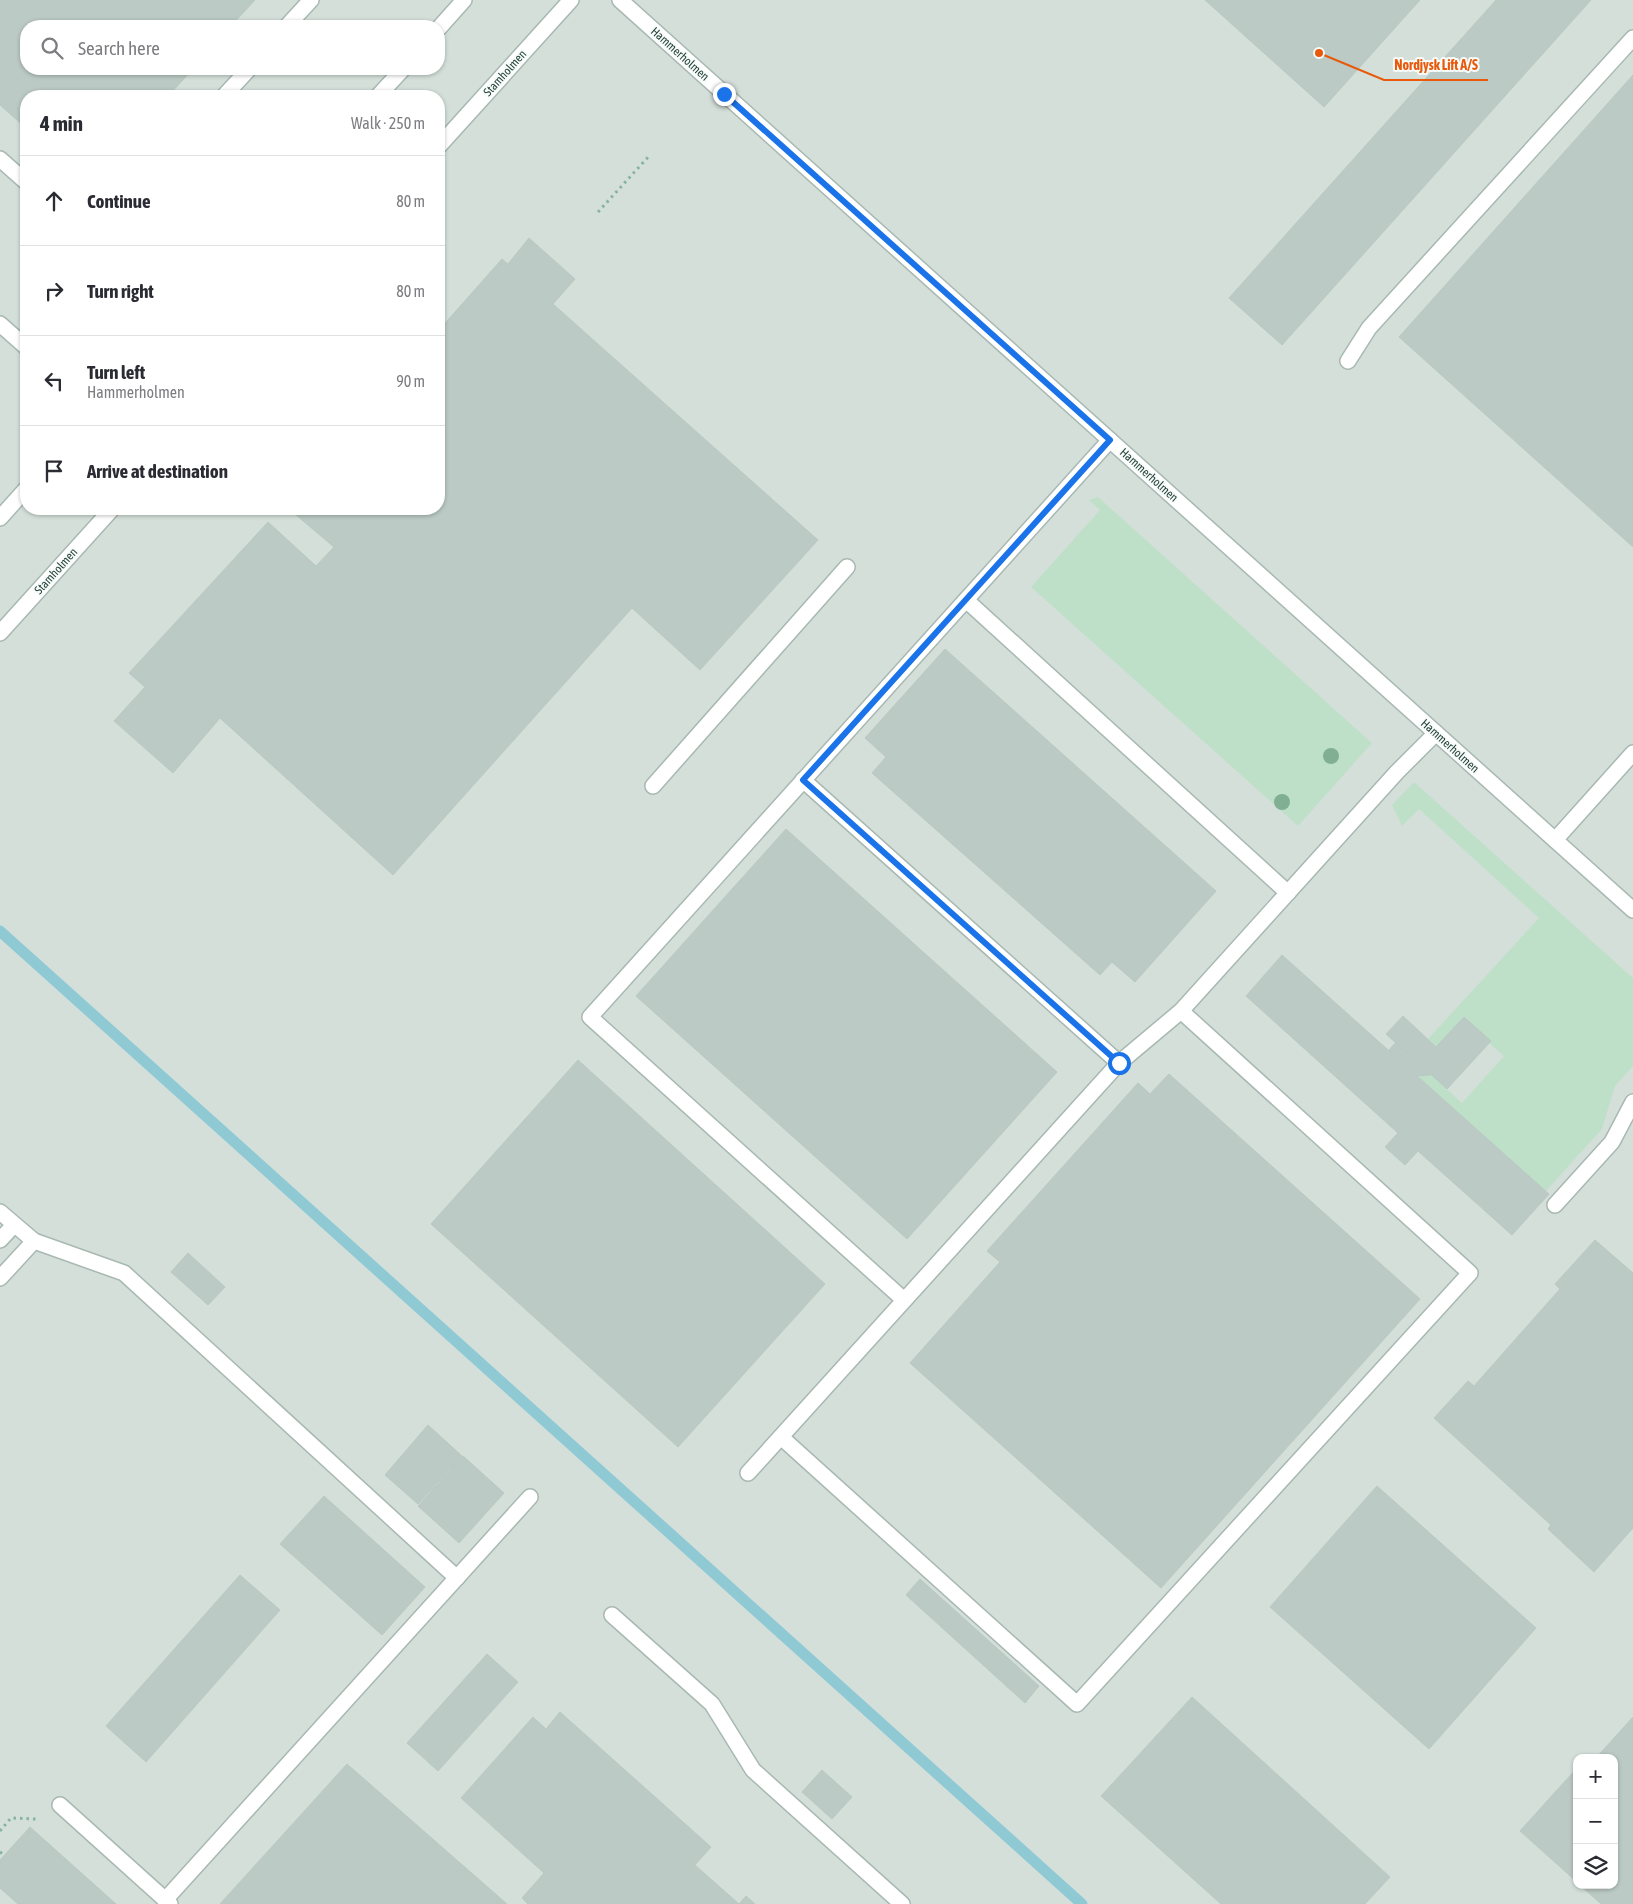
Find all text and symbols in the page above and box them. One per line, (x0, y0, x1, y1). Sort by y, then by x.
search box (20, 20, 445, 75)
street label: Hammerholmen (648, 24, 712, 84)
icon: search (38, 34, 66, 62)
text: Search here (78, 37, 160, 59)
street label: Stamholmen (481, 47, 529, 99)
callout: Nordjysk Lift A/S (1384, 51, 1488, 80)
text: Nordjysk Lift A/S (1394, 57, 1478, 73)
route end (713, 83, 736, 106)
text: 4 min (40, 111, 83, 135)
text: Walk · 250 m (351, 114, 425, 132)
icon: ahead (40, 187, 68, 215)
text: Continue (87, 190, 151, 212)
text: 80 m (396, 192, 425, 210)
icon: right (40, 277, 68, 305)
text: Turn right (87, 280, 154, 302)
text: 80 m (396, 282, 425, 300)
text: Turn left (87, 361, 145, 383)
icon: left (40, 367, 68, 395)
text: 90 m (396, 372, 425, 390)
text: Hammerholmen (87, 383, 185, 401)
street label: Hammerholmen (1117, 445, 1181, 505)
icon: arrive (40, 457, 68, 485)
text: Arrive at destination (87, 460, 228, 482)
street label: Stamholmen (32, 545, 80, 597)
street label: Hammerholmen (1418, 716, 1482, 776)
route start (1108, 1052, 1131, 1075)
map controls (1573, 1754, 1618, 1889)
button: + (1573, 1754, 1618, 1799)
button: − (1573, 1799, 1618, 1844)
button: layers (1573, 1844, 1618, 1889)

